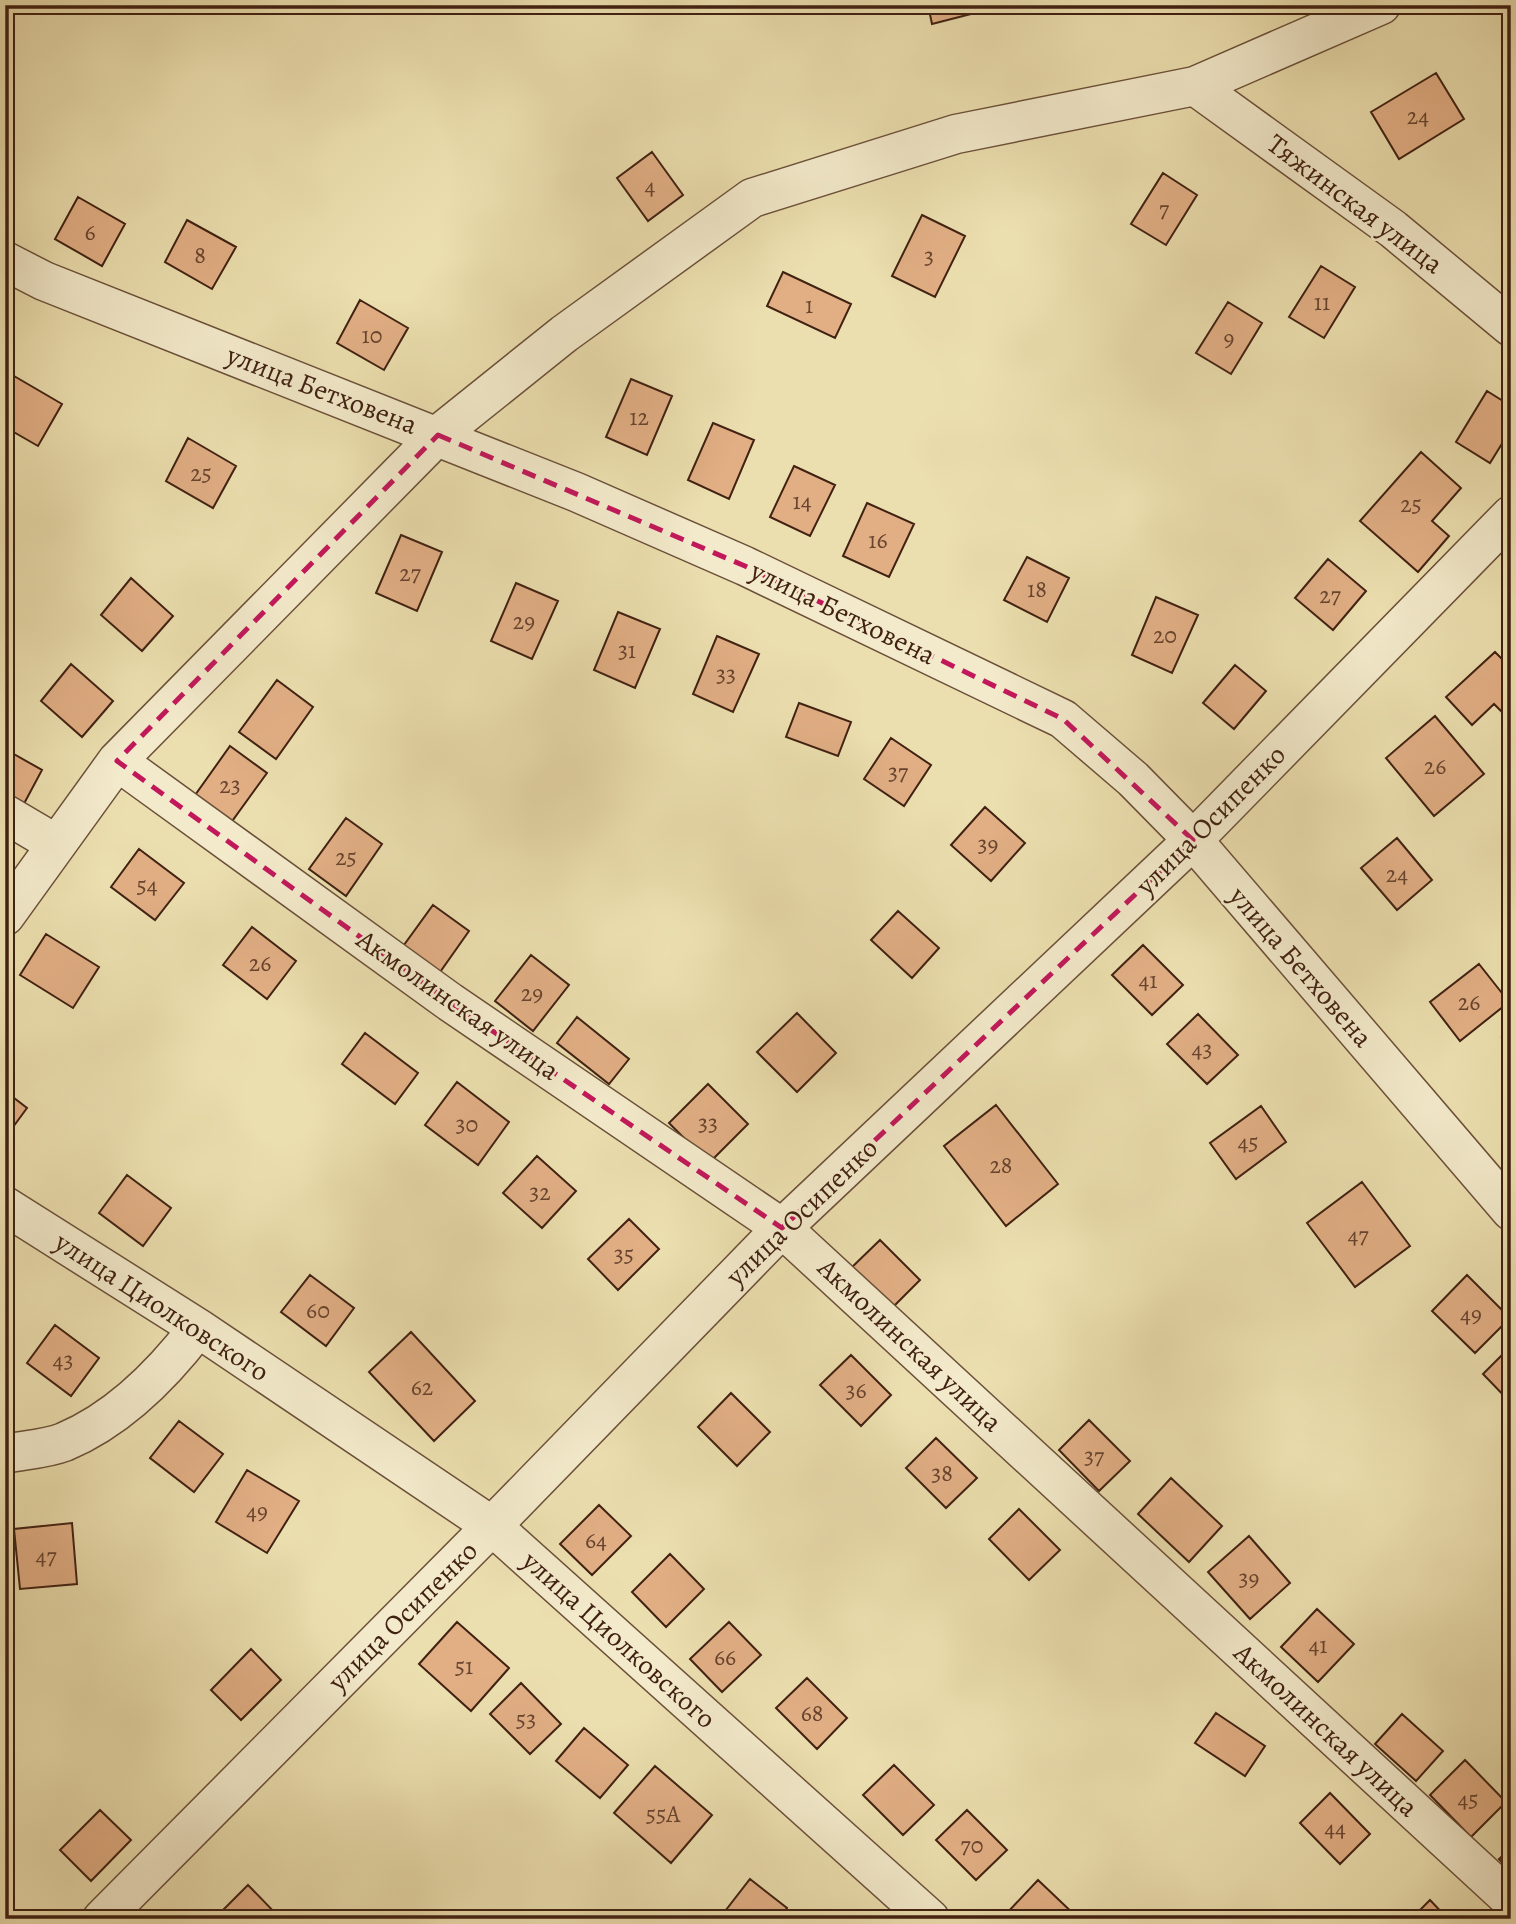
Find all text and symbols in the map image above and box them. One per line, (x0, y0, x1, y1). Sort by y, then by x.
house number: 24 (1407, 100, 1429, 132)
street label: Тяжинская улица (1259, 125, 1451, 283)
house number: 4 (645, 170, 656, 202)
house number: 7 (1159, 193, 1170, 225)
house number: 6 (84, 216, 96, 248)
house number: 8 (194, 239, 206, 271)
house number: 3 (924, 240, 934, 272)
house number: 11 (1314, 286, 1330, 318)
house number: 1 (805, 289, 813, 321)
house number: 10 (362, 319, 383, 351)
house number: 9 (1224, 322, 1234, 354)
street label: улица Бетховена (220, 336, 423, 444)
house number: 12 (629, 401, 649, 433)
house number: 25 (190, 457, 212, 489)
house number: 14 (792, 485, 812, 517)
house number: 25 (1400, 488, 1422, 520)
house number: 16 (868, 524, 888, 556)
street label: улица Бетховена (743, 551, 942, 674)
house number: 27 (399, 557, 422, 589)
house number: 18 (1027, 573, 1047, 605)
house number: 27 (1319, 579, 1342, 611)
house number: 29 (513, 605, 535, 637)
house number: 20 (1153, 619, 1177, 651)
house number: 31 (618, 634, 636, 666)
house number: 33 (716, 658, 736, 690)
street label: улица Осипенко (1127, 737, 1294, 904)
house number: 26 (1424, 750, 1446, 782)
house number: 37 (888, 756, 909, 788)
house number: 23 (219, 769, 241, 801)
house number: 39 (978, 828, 998, 860)
house number: 25 (335, 841, 357, 873)
house number: 24 (1386, 858, 1408, 890)
house number: 54 (136, 869, 158, 901)
street label: улица Бетховена (1220, 878, 1382, 1056)
street label: Акмолинская улица (348, 920, 567, 1089)
house number: 26 (249, 947, 271, 979)
house number: 41 (1138, 964, 1158, 996)
house number: 29 (521, 977, 543, 1009)
house number: 26 (1458, 986, 1480, 1018)
house number: 43 (1192, 1033, 1212, 1065)
house number: 33 (698, 1107, 718, 1139)
house number: 30 (456, 1108, 478, 1140)
house number: 45 (1237, 1126, 1259, 1158)
street label: улица Осипенко (717, 1130, 886, 1295)
house number: 28 (989, 1149, 1013, 1181)
house number: 32 (529, 1176, 551, 1208)
house number: 47 (1348, 1219, 1369, 1251)
street label: улица Циолковского (46, 1223, 277, 1391)
house number: 35 (614, 1238, 634, 1270)
street label: Акмолинская улица (809, 1249, 1011, 1441)
house number: 60 (306, 1294, 330, 1326)
house number: 49 (1460, 1298, 1482, 1330)
house number: 43 (53, 1344, 73, 1376)
house number: 62 (411, 1371, 433, 1403)
house number: 36 (845, 1374, 867, 1406)
house number: 37 (1084, 1440, 1105, 1472)
house number: 38 (931, 1457, 953, 1489)
house number: 49 (246, 1495, 268, 1527)
house number: 64 (585, 1524, 607, 1556)
street label: улица Осипенко (319, 1533, 486, 1700)
house number: 47 (36, 1540, 57, 1572)
street label: улица Циолковского (513, 1542, 724, 1737)
house number: 39 (1239, 1562, 1259, 1594)
house number: 41 (1308, 1629, 1328, 1661)
street label: Акмолинская улица (1225, 1634, 1427, 1826)
house number: 66 (714, 1641, 736, 1673)
house number: 51 (455, 1650, 473, 1682)
house number: 68 (801, 1697, 823, 1729)
house number: 53 (516, 1703, 536, 1735)
house number: 45 (1457, 1783, 1479, 1815)
house number: 55А (646, 1798, 681, 1830)
house number: 44 (1324, 1812, 1346, 1844)
house number: 70 (961, 1829, 983, 1861)

